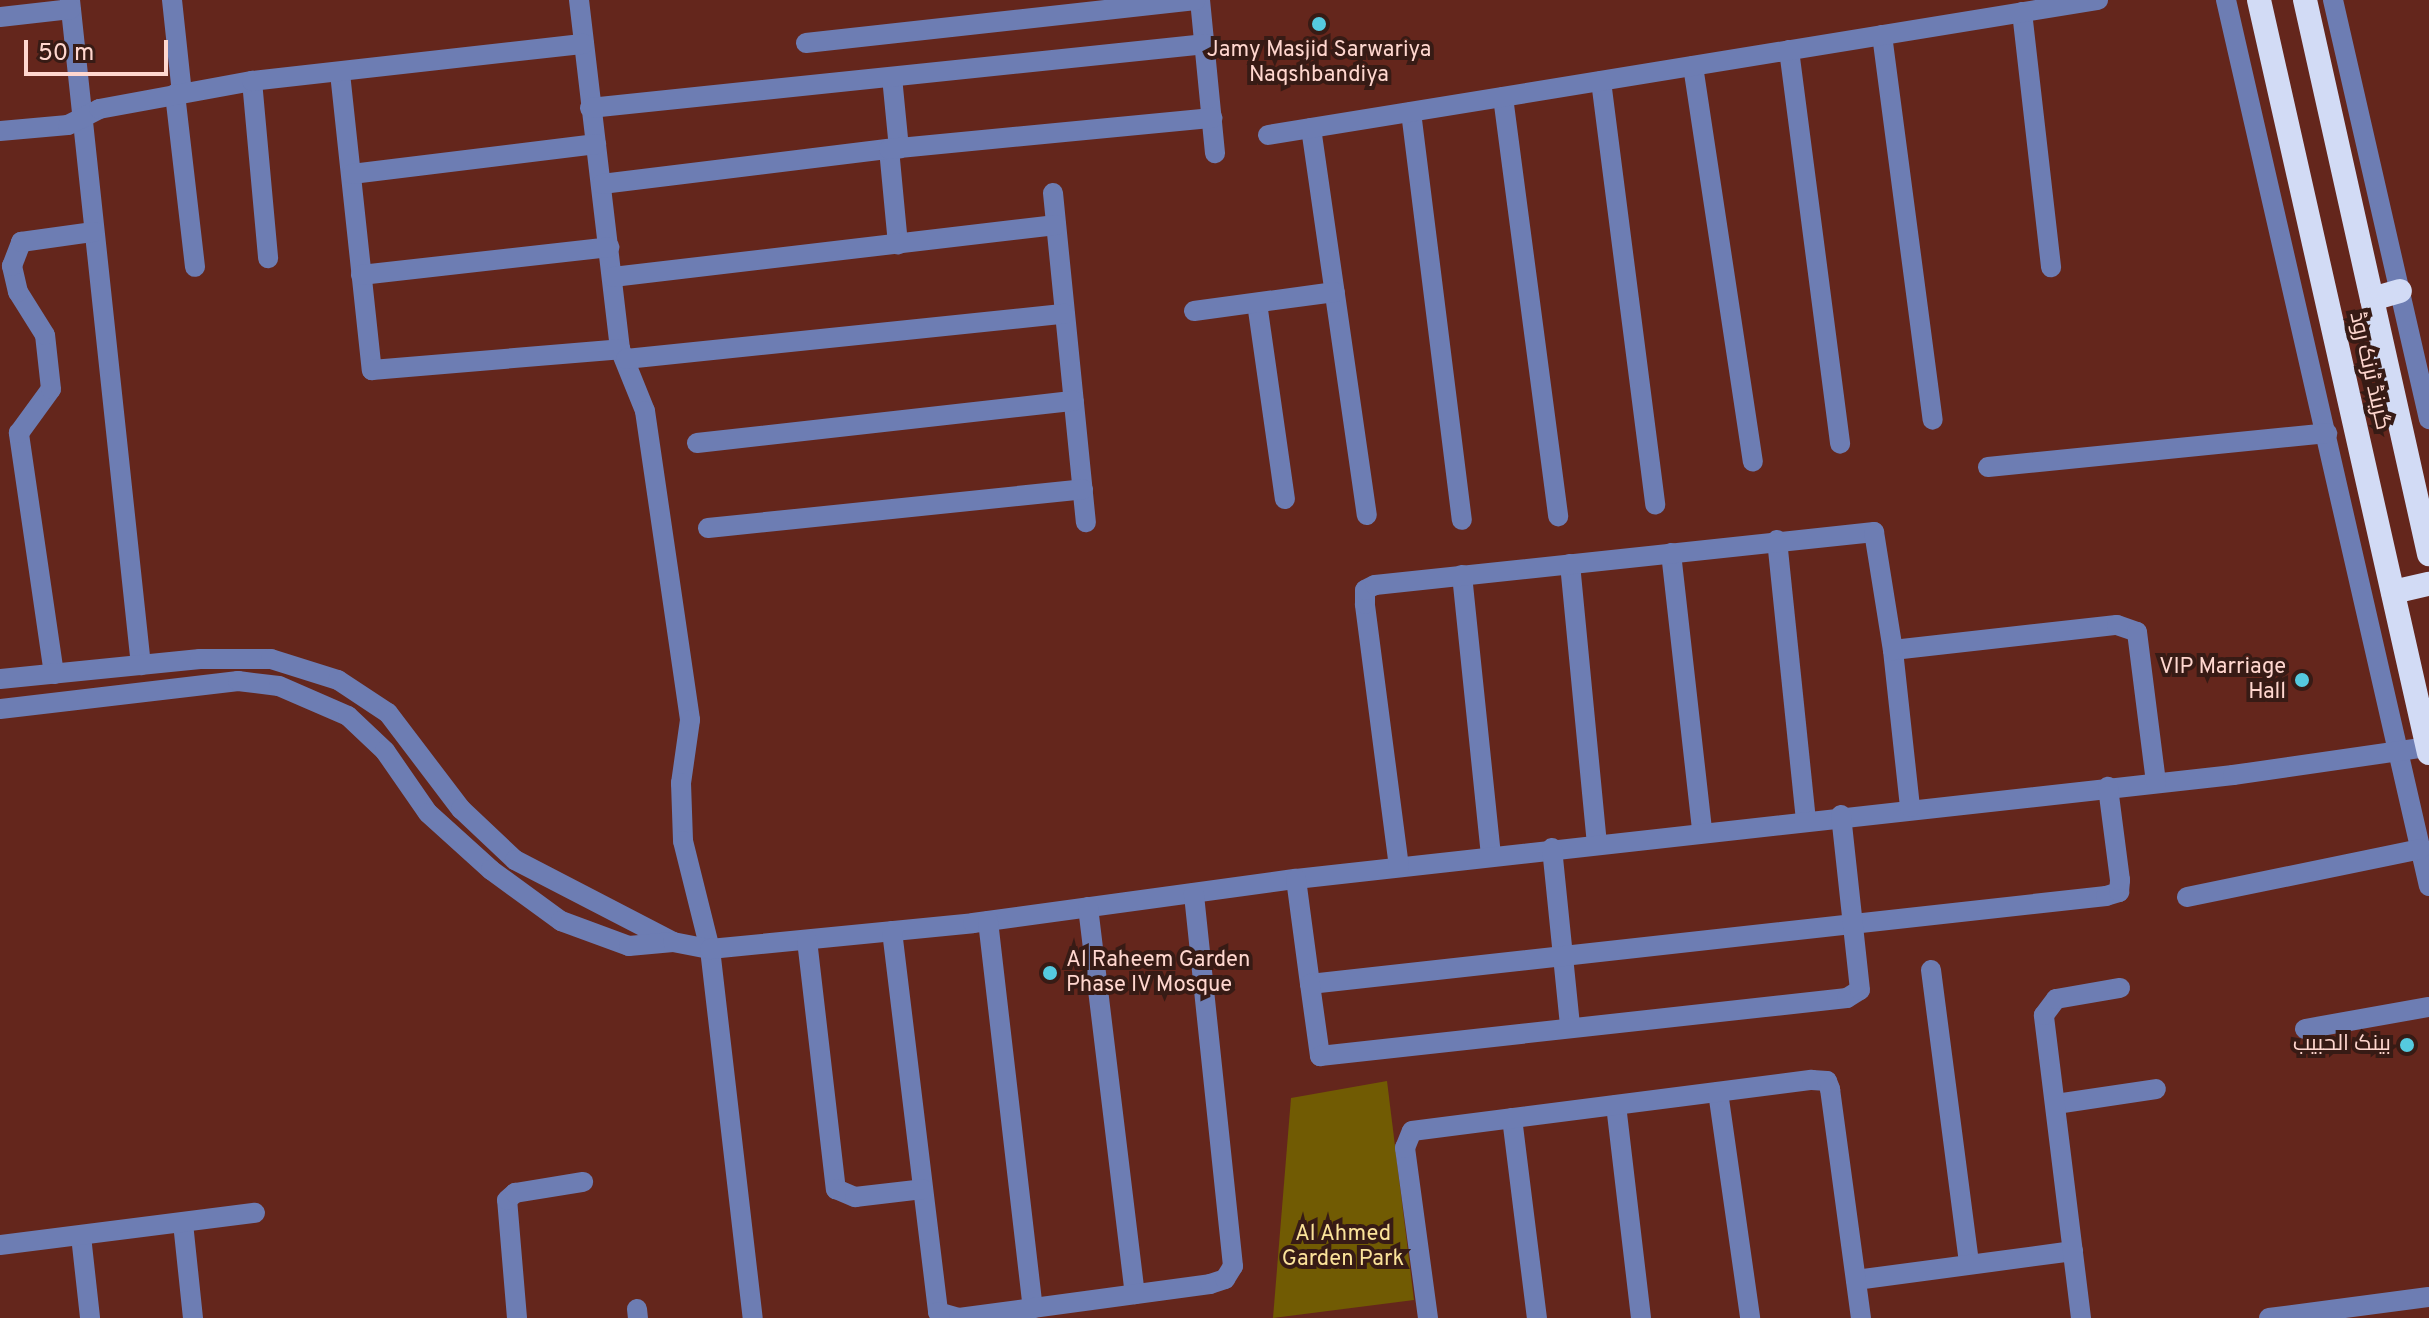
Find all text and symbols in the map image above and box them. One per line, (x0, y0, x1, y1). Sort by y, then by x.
marker: Jamy Masjid Sarwariya Naqshbandiya (1310, 15, 1328, 33)
scale bar (28, 24, 172, 74)
place label: Jamy Masjid Sarwariya Naqshbandiya (1207, 37, 1431, 88)
text: 50 m (38, 39, 94, 69)
street label: گرینڈ ٹرنک روڈ (2343, 309, 2395, 433)
place label: VIP Marriage Hall (2159, 654, 2286, 706)
marker: VIP Marriage Hall (2293, 671, 2311, 689)
place label: Al Raheem Garden Phase IV Mosque (1066, 947, 1250, 998)
marker: Al Raheem Garden Phase IV Mosque (1041, 964, 1059, 982)
place label: بينک الحبيب (2293, 1032, 2391, 1058)
marker: بينک الحبيب (2398, 1036, 2416, 1054)
park label: Al Ahmed Garden Park (1282, 1221, 1404, 1272)

